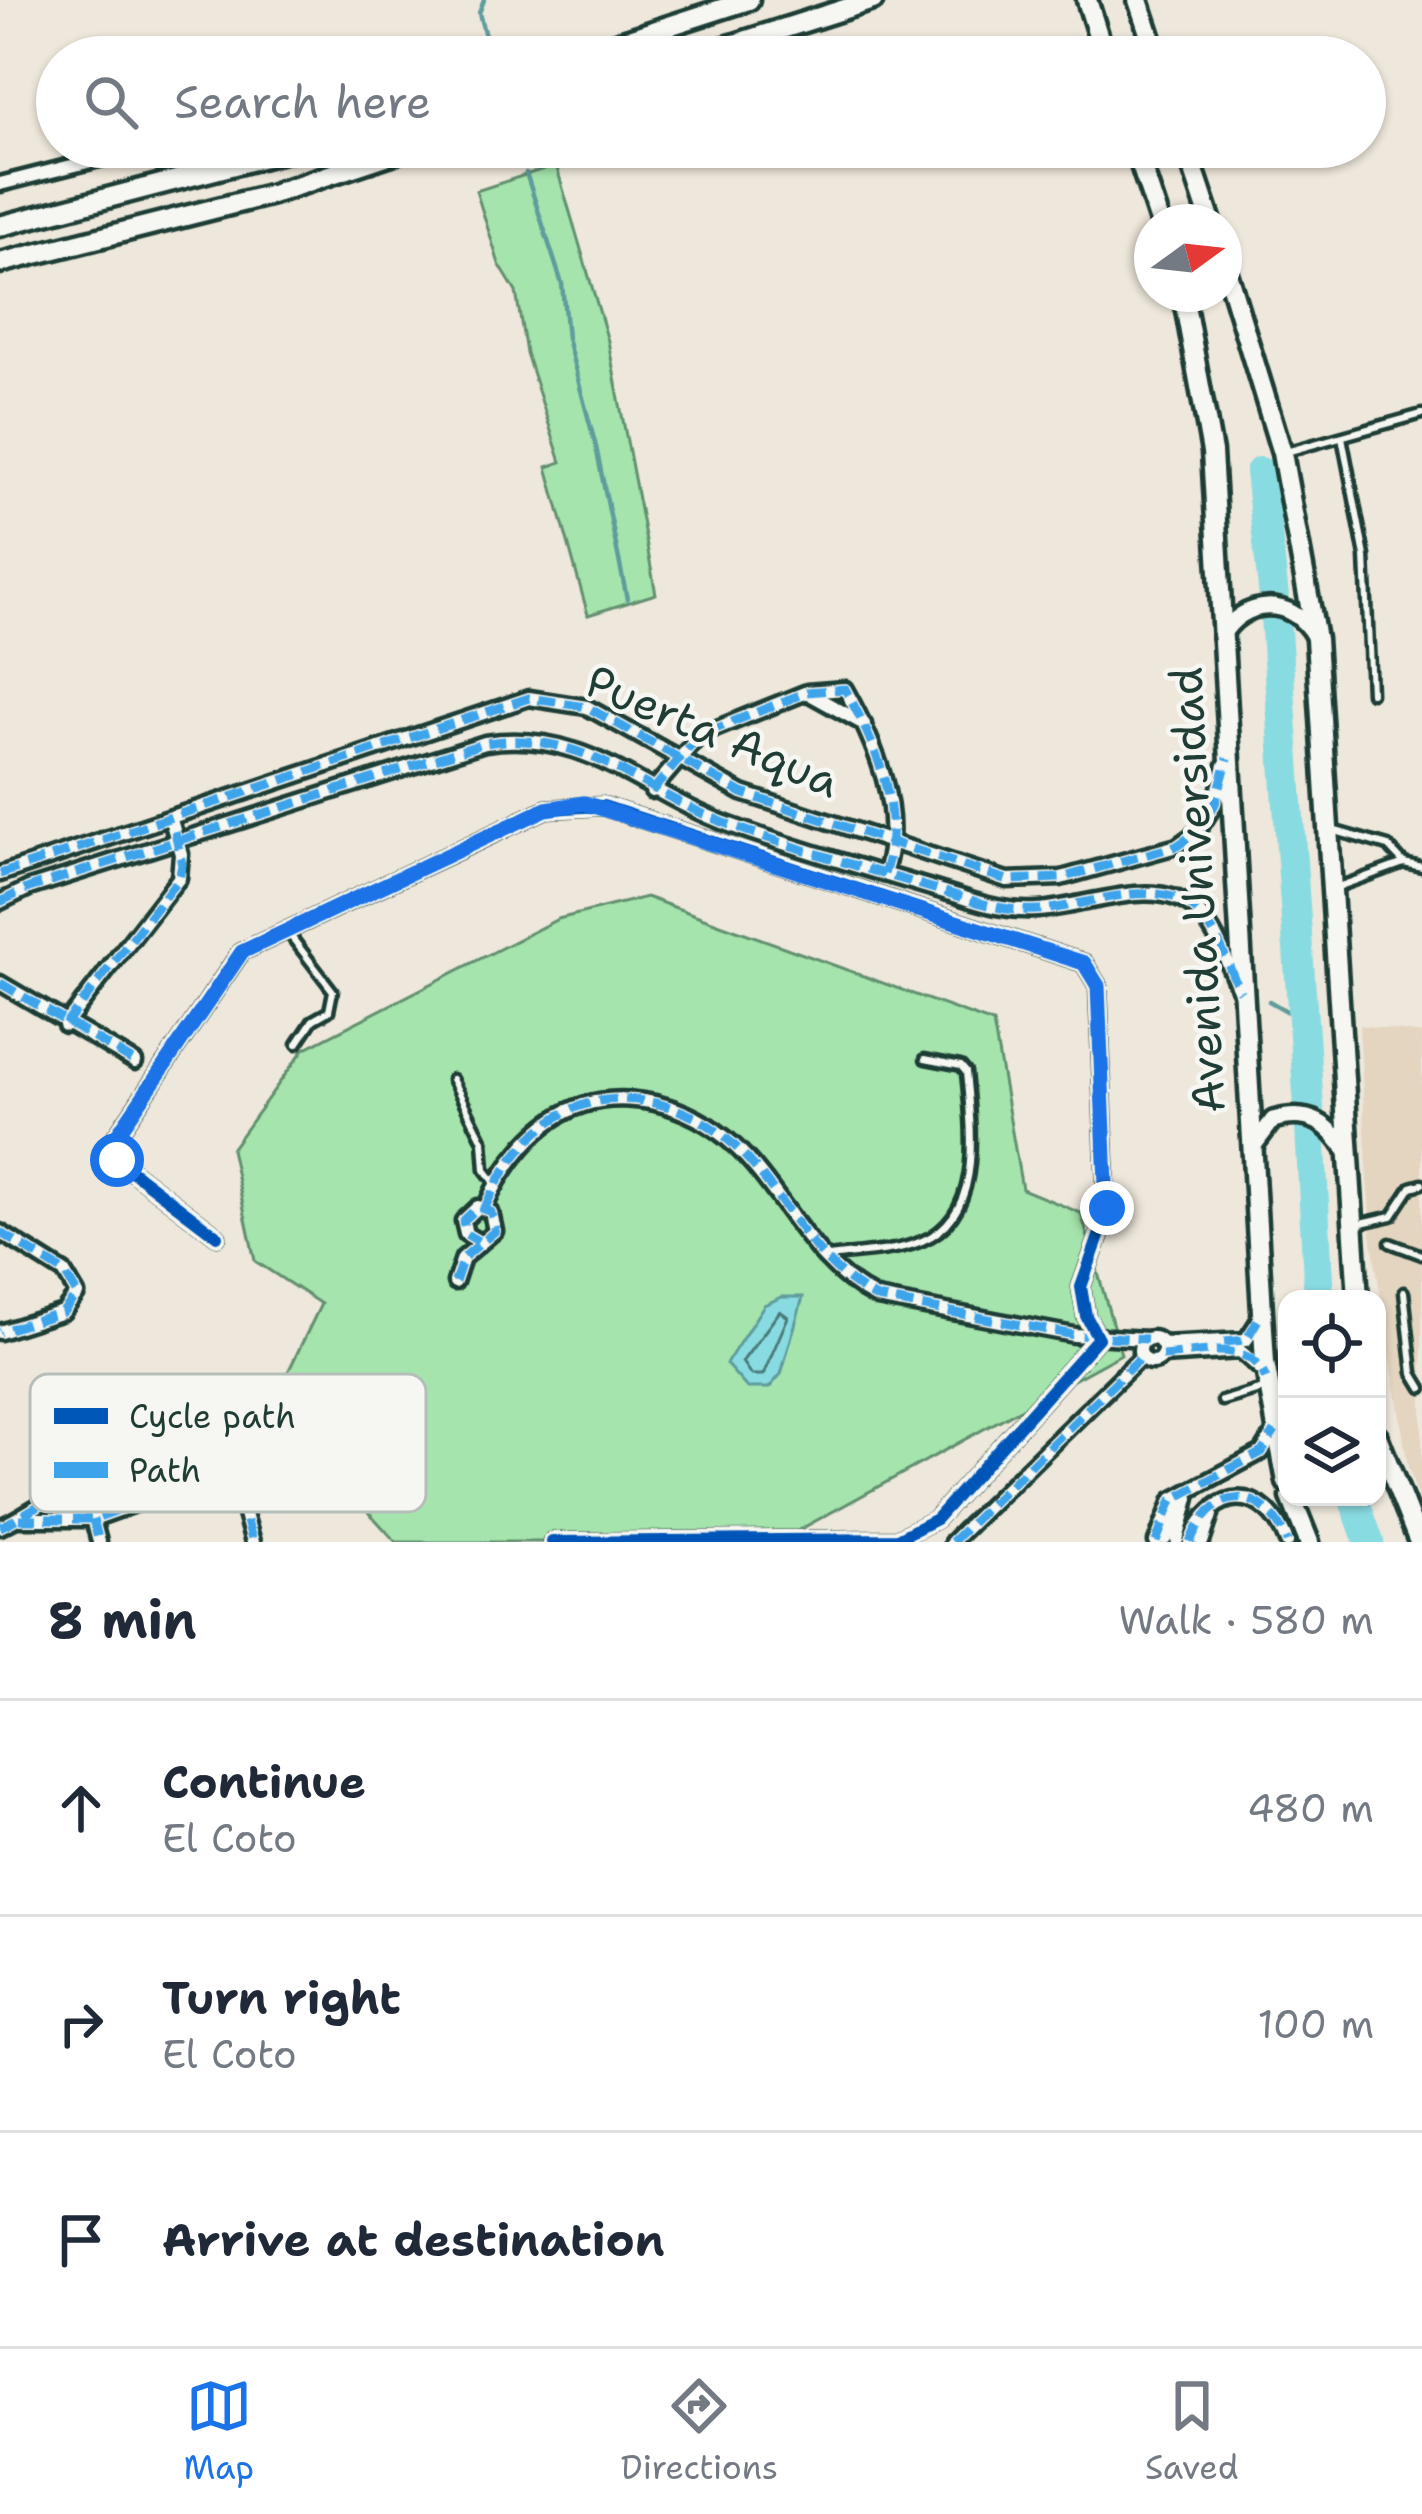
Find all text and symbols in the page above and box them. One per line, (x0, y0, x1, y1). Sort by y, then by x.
search box (36, 36, 1386, 168)
icon: search (78, 69, 144, 135)
text: Search here (174, 72, 431, 132)
north arrow (1134, 204, 1242, 312)
street label: Puerta Aqua (577, 651, 849, 811)
street label: Avenida Universidad (1155, 666, 1239, 1114)
route start (90, 1133, 144, 1187)
route end (1080, 1181, 1134, 1235)
map controls (1278, 1290, 1386, 1506)
button: locate (1278, 1290, 1386, 1398)
legend (30, 1374, 426, 1512)
text: Cycle path (129, 1394, 296, 1439)
button: layers (1278, 1398, 1386, 1506)
text: Path (129, 1448, 201, 1493)
text: 8 min (48, 1586, 197, 1654)
text: Walk · 580 m (1118, 1594, 1374, 1646)
text: Continue (162, 1752, 366, 1812)
icon: ahead (48, 1775, 114, 1841)
text: 480 m (1247, 1782, 1374, 1834)
text: El Coto (162, 1812, 297, 1864)
text: Turn right (162, 1968, 401, 2028)
icon: right (48, 1991, 114, 2057)
text: 100 m (1258, 1998, 1374, 2050)
text: El Coto (162, 2028, 297, 2080)
icon: arrive (48, 2207, 114, 2273)
text: Arrive at destination (162, 2210, 665, 2270)
tab: Map (183, 2373, 254, 2490)
tab: Directions (621, 2373, 778, 2490)
tab: Saved (1145, 2373, 1239, 2490)

